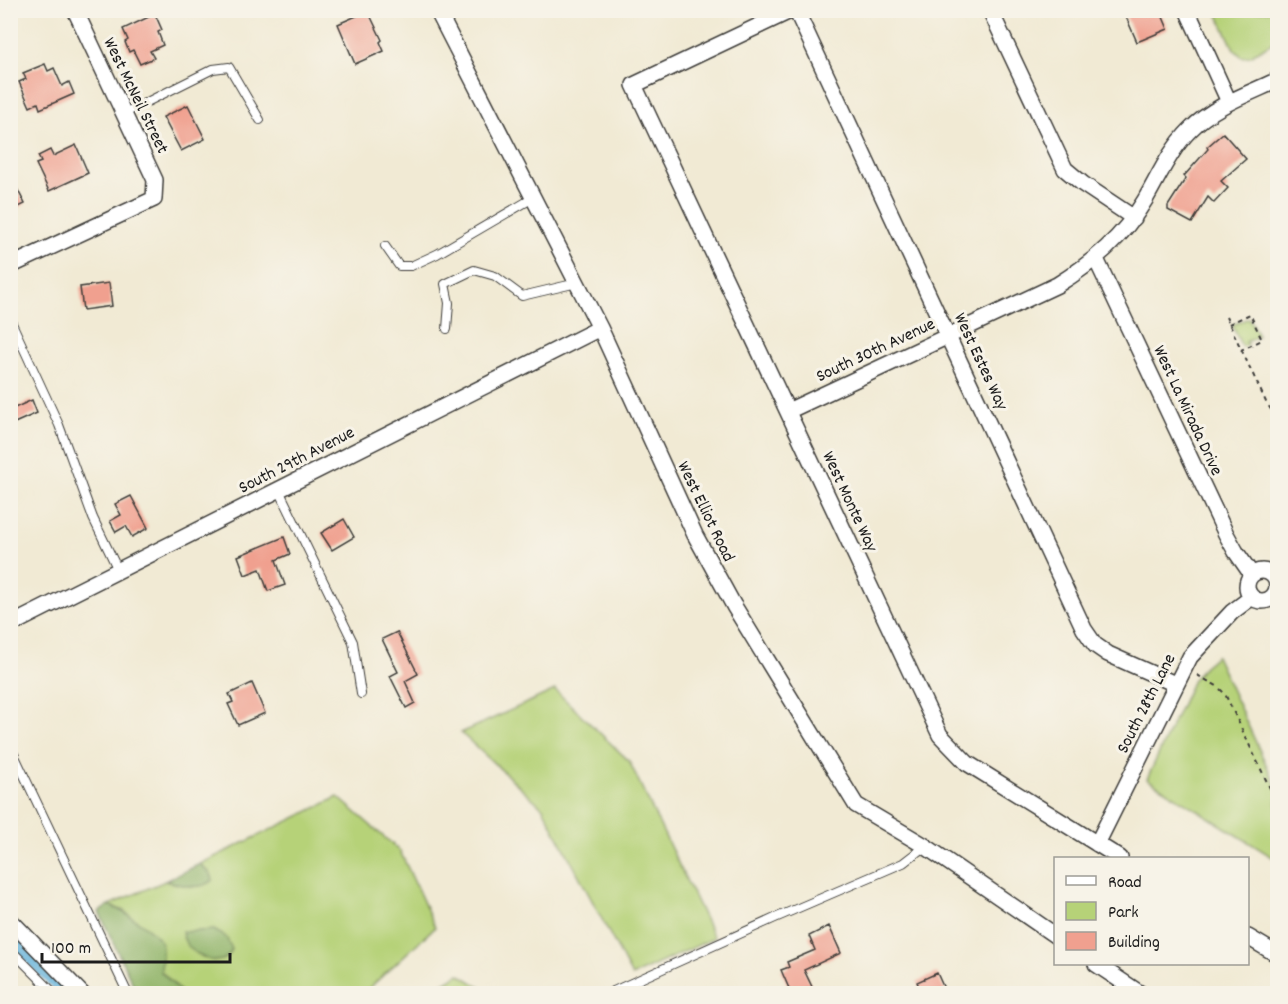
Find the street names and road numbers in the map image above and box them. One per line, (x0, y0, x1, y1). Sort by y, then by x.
street label: West McNeil Street (96, 34, 174, 159)
street label: West Estes Way (946, 309, 1013, 415)
street label: South 30th Avenue (812, 313, 940, 390)
street label: West La Mirada Drive (1146, 342, 1228, 480)
street label: South 29th Avenue (235, 421, 359, 501)
street label: West Monte Way (815, 448, 883, 557)
street label: West Elliot Road (670, 458, 740, 567)
street label: South 28th Lane (1111, 650, 1183, 758)

